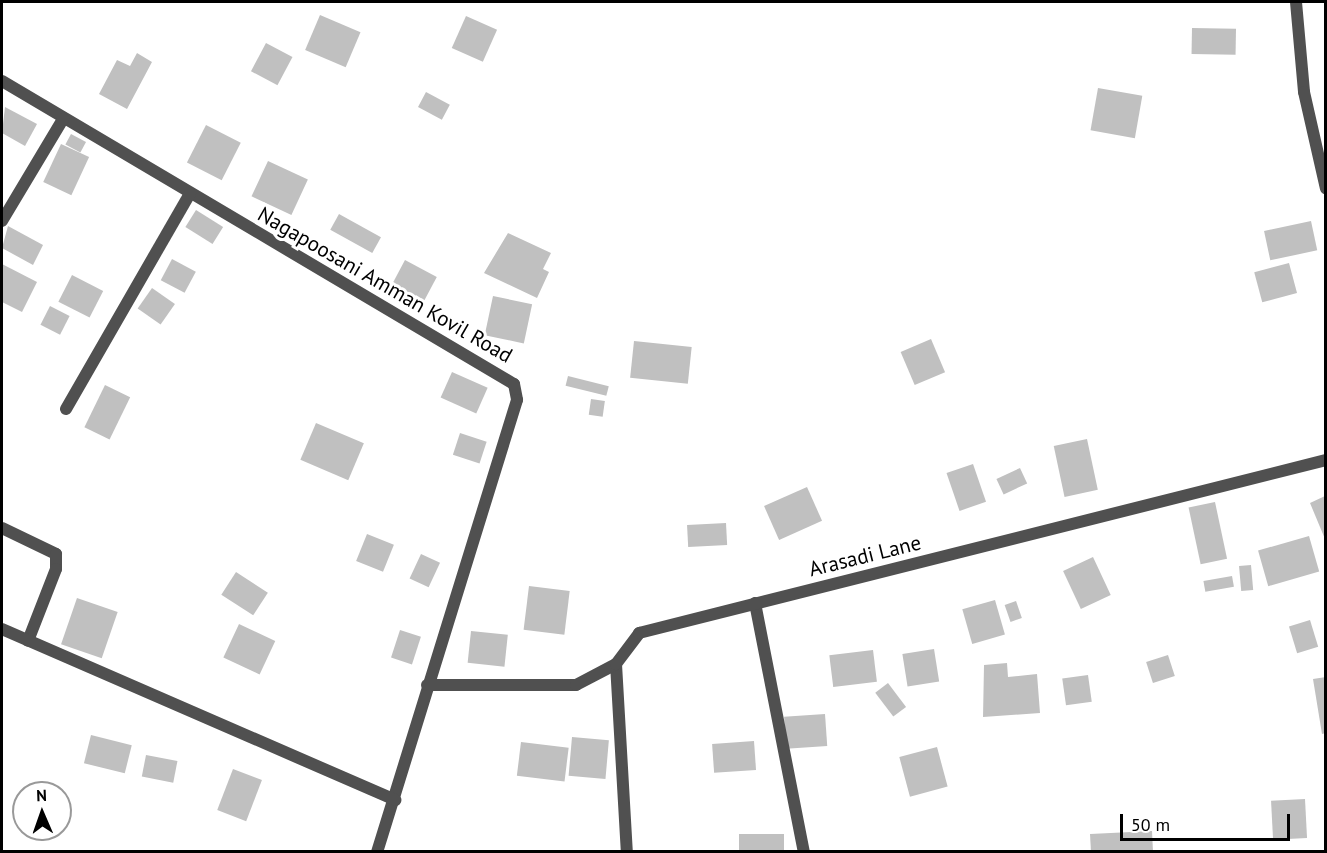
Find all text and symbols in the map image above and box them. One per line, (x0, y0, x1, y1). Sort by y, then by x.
street label: Nagapoosani Amman Kovil Road (253, 201, 517, 369)
street label: Arasadi Lane (806, 530, 924, 582)
north arrow (12, 781, 72, 841)
text: N (36, 785, 47, 805)
scale bar (1123, 802, 1292, 840)
text: 50 m (1131, 813, 1170, 836)

